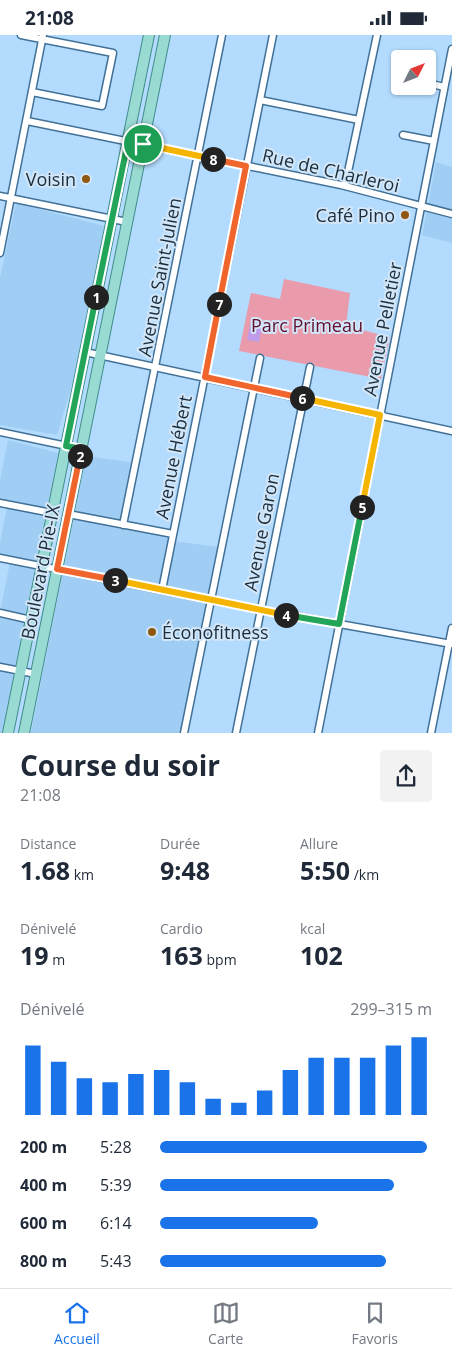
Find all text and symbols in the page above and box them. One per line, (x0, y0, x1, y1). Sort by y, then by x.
text: 21:08 (25, 5, 74, 31)
north arrow (391, 50, 436, 95)
map controls (391, 50, 436, 95)
pin (122, 123, 164, 165)
icon: arrive (129, 130, 157, 158)
street label: Rue de Charleroi (260, 143, 402, 197)
pin: 8 (200, 147, 226, 171)
text: 8 (209, 150, 218, 169)
place label: Voisin (26, 167, 76, 191)
marker: Voisin (80, 173, 92, 185)
street label: Avenue Saint-Julien (132, 196, 186, 358)
place label: Café Pino (316, 203, 395, 227)
marker: Café Pino (399, 209, 411, 221)
street label: Avenue Pelletier (357, 259, 407, 398)
pin: 1 (84, 285, 108, 309)
text: 1 (92, 288, 101, 307)
pin: 7 (206, 291, 232, 317)
text: 7 (215, 295, 224, 314)
park label: Parc Primeau (251, 313, 363, 337)
pin: 6 (290, 385, 314, 411)
text: 6 (298, 389, 307, 408)
street label: Avenue Hébert (149, 393, 197, 521)
pin: 2 (68, 443, 92, 469)
text: 2 (76, 447, 85, 466)
street label: Avenue Garon (238, 471, 284, 593)
pin: 5 (350, 495, 374, 519)
text: 5 (358, 498, 367, 517)
street label: Boulevard Pie-IX (15, 502, 65, 641)
pin: 3 (102, 567, 128, 593)
text: 3 (111, 571, 120, 590)
pin: 4 (274, 603, 298, 627)
text: 4 (282, 606, 291, 625)
place label: Éconofitness (162, 620, 269, 644)
marker: Éconofitness (146, 626, 158, 638)
text: Course du soir (20, 746, 220, 784)
button: share (380, 750, 432, 802)
text: 21:08 (20, 784, 61, 806)
text: Distance (20, 834, 76, 853)
text: Durée (160, 834, 200, 853)
text: Allure (300, 834, 338, 853)
text: 1.68 (20, 853, 70, 887)
text: 9:48 (160, 853, 210, 887)
text: 5:50 (300, 853, 350, 887)
text: km (70, 865, 94, 884)
text: /km (350, 865, 379, 884)
text: Dénivelé (20, 919, 76, 938)
text: Cardio (160, 919, 203, 938)
text: kcal (300, 919, 325, 938)
text: 19 (20, 938, 49, 972)
text: 163 (160, 938, 203, 972)
text: 102 (300, 938, 343, 972)
text: m (49, 950, 65, 969)
text: bpm (203, 950, 237, 969)
text: Dénivelé (20, 998, 84, 1020)
text: 299–315 m (350, 998, 432, 1020)
text: 200 m (20, 1136, 67, 1158)
text: 5:28 (100, 1136, 132, 1158)
text: 400 m (20, 1174, 67, 1196)
text: 5:39 (100, 1174, 132, 1196)
text: 600 m (20, 1212, 67, 1234)
text: 6:14 (100, 1212, 132, 1234)
text: 800 m (20, 1250, 67, 1272)
text: 5:43 (100, 1250, 132, 1272)
tab: Accueil (54, 1299, 100, 1348)
tab: Carte (208, 1299, 243, 1348)
tab: Favoris (352, 1299, 398, 1348)

